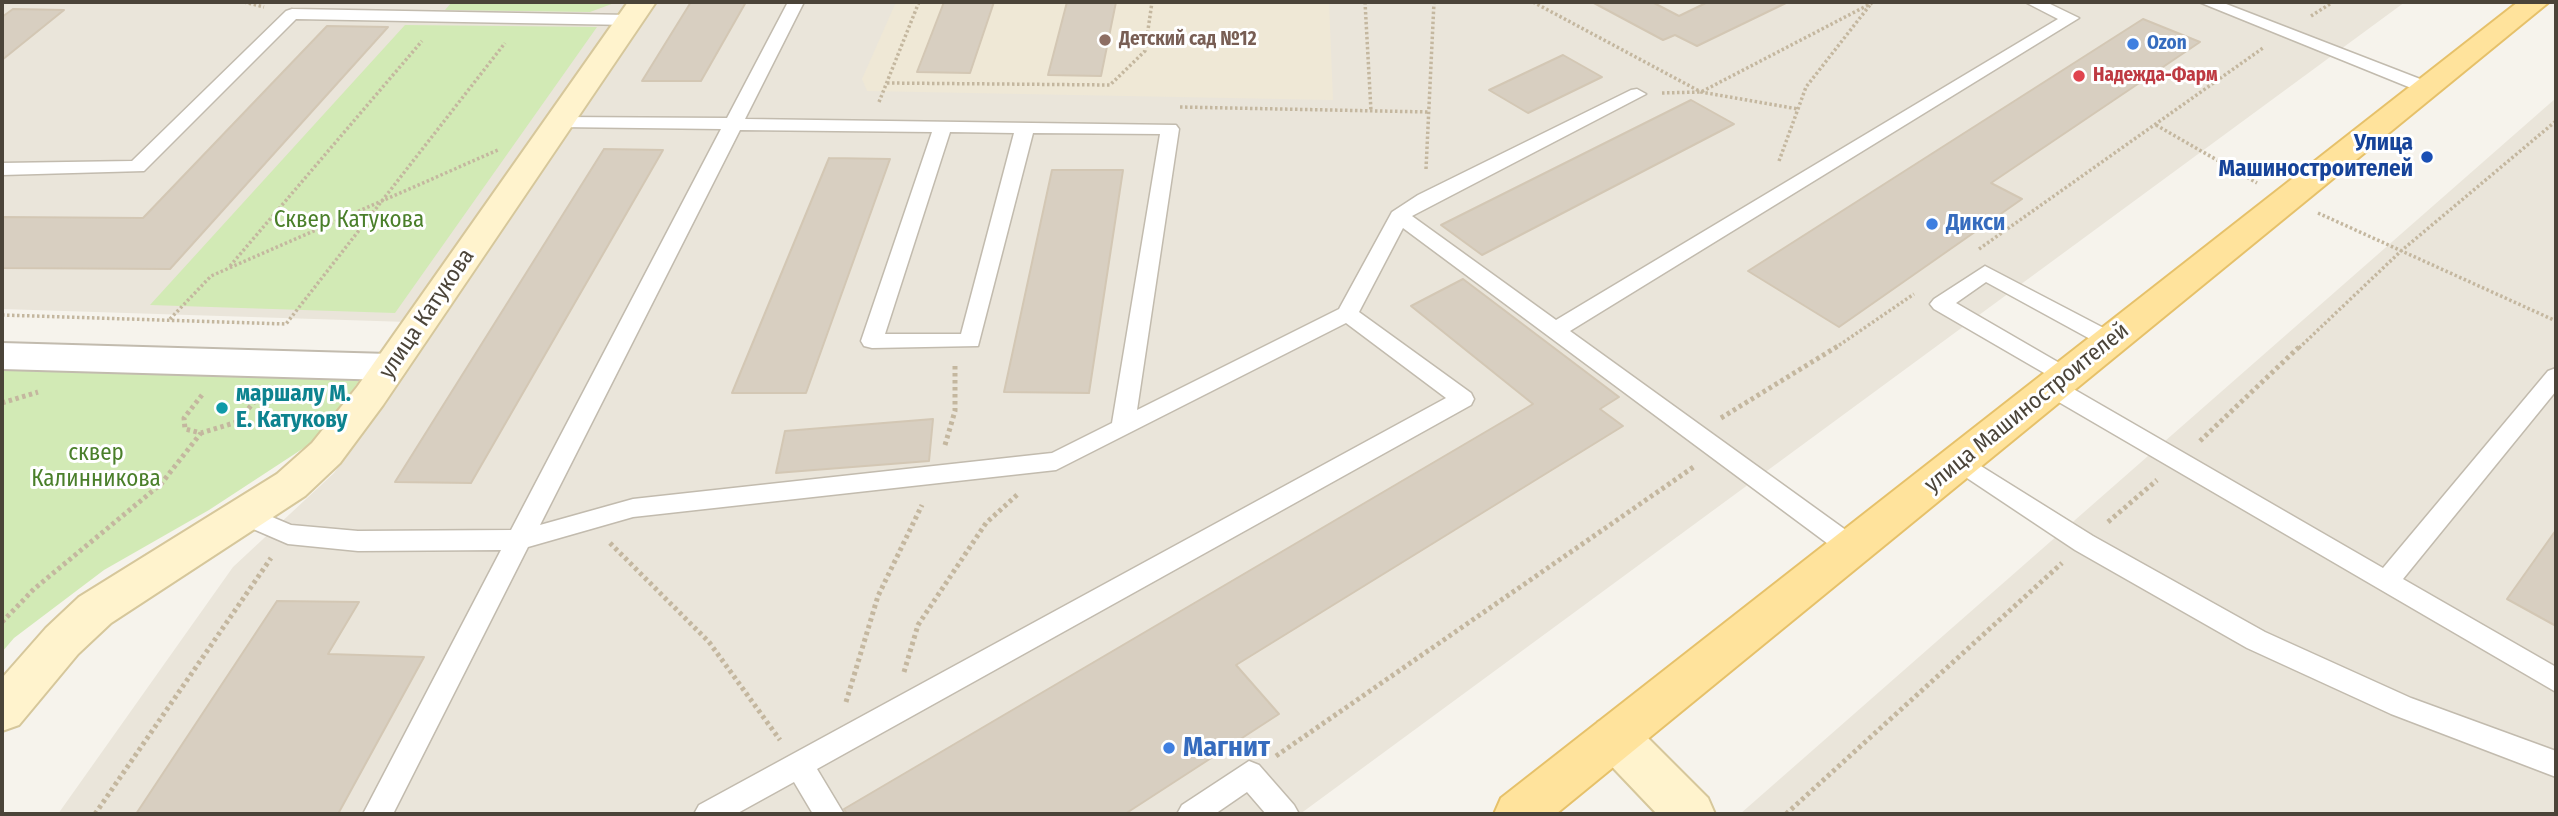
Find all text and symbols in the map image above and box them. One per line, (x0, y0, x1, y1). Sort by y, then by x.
place label: Детский сад №12 (1119, 29, 1256, 51)
marker: Детский сад №12 (1097, 32, 1113, 48)
place label: Ozon (2147, 33, 2187, 55)
marker: Ozon (2125, 36, 2141, 52)
place label: Надежда-Фарм (2093, 65, 2218, 87)
marker: Надежда-Фарм (2071, 68, 2087, 84)
place label: Улица Машиностроителей (2218, 130, 2413, 184)
marker: Улица Машиностроителей (2419, 149, 2435, 165)
park label: Сквер Катукова (274, 207, 424, 235)
place label: Дикси (1946, 210, 2005, 238)
marker: Дикси (1924, 216, 1940, 232)
street label: улица Катукова (373, 244, 481, 384)
street label: улица Машиностроителей (1919, 317, 2135, 499)
place label: маршалу М. Е. Катукову (236, 381, 351, 435)
marker: маршалу М. Е. Катукову (214, 400, 230, 416)
park label: сквер Калинникова (31, 440, 161, 494)
place label: Магнит (1183, 731, 1270, 765)
marker: Магнит (1161, 740, 1177, 756)

